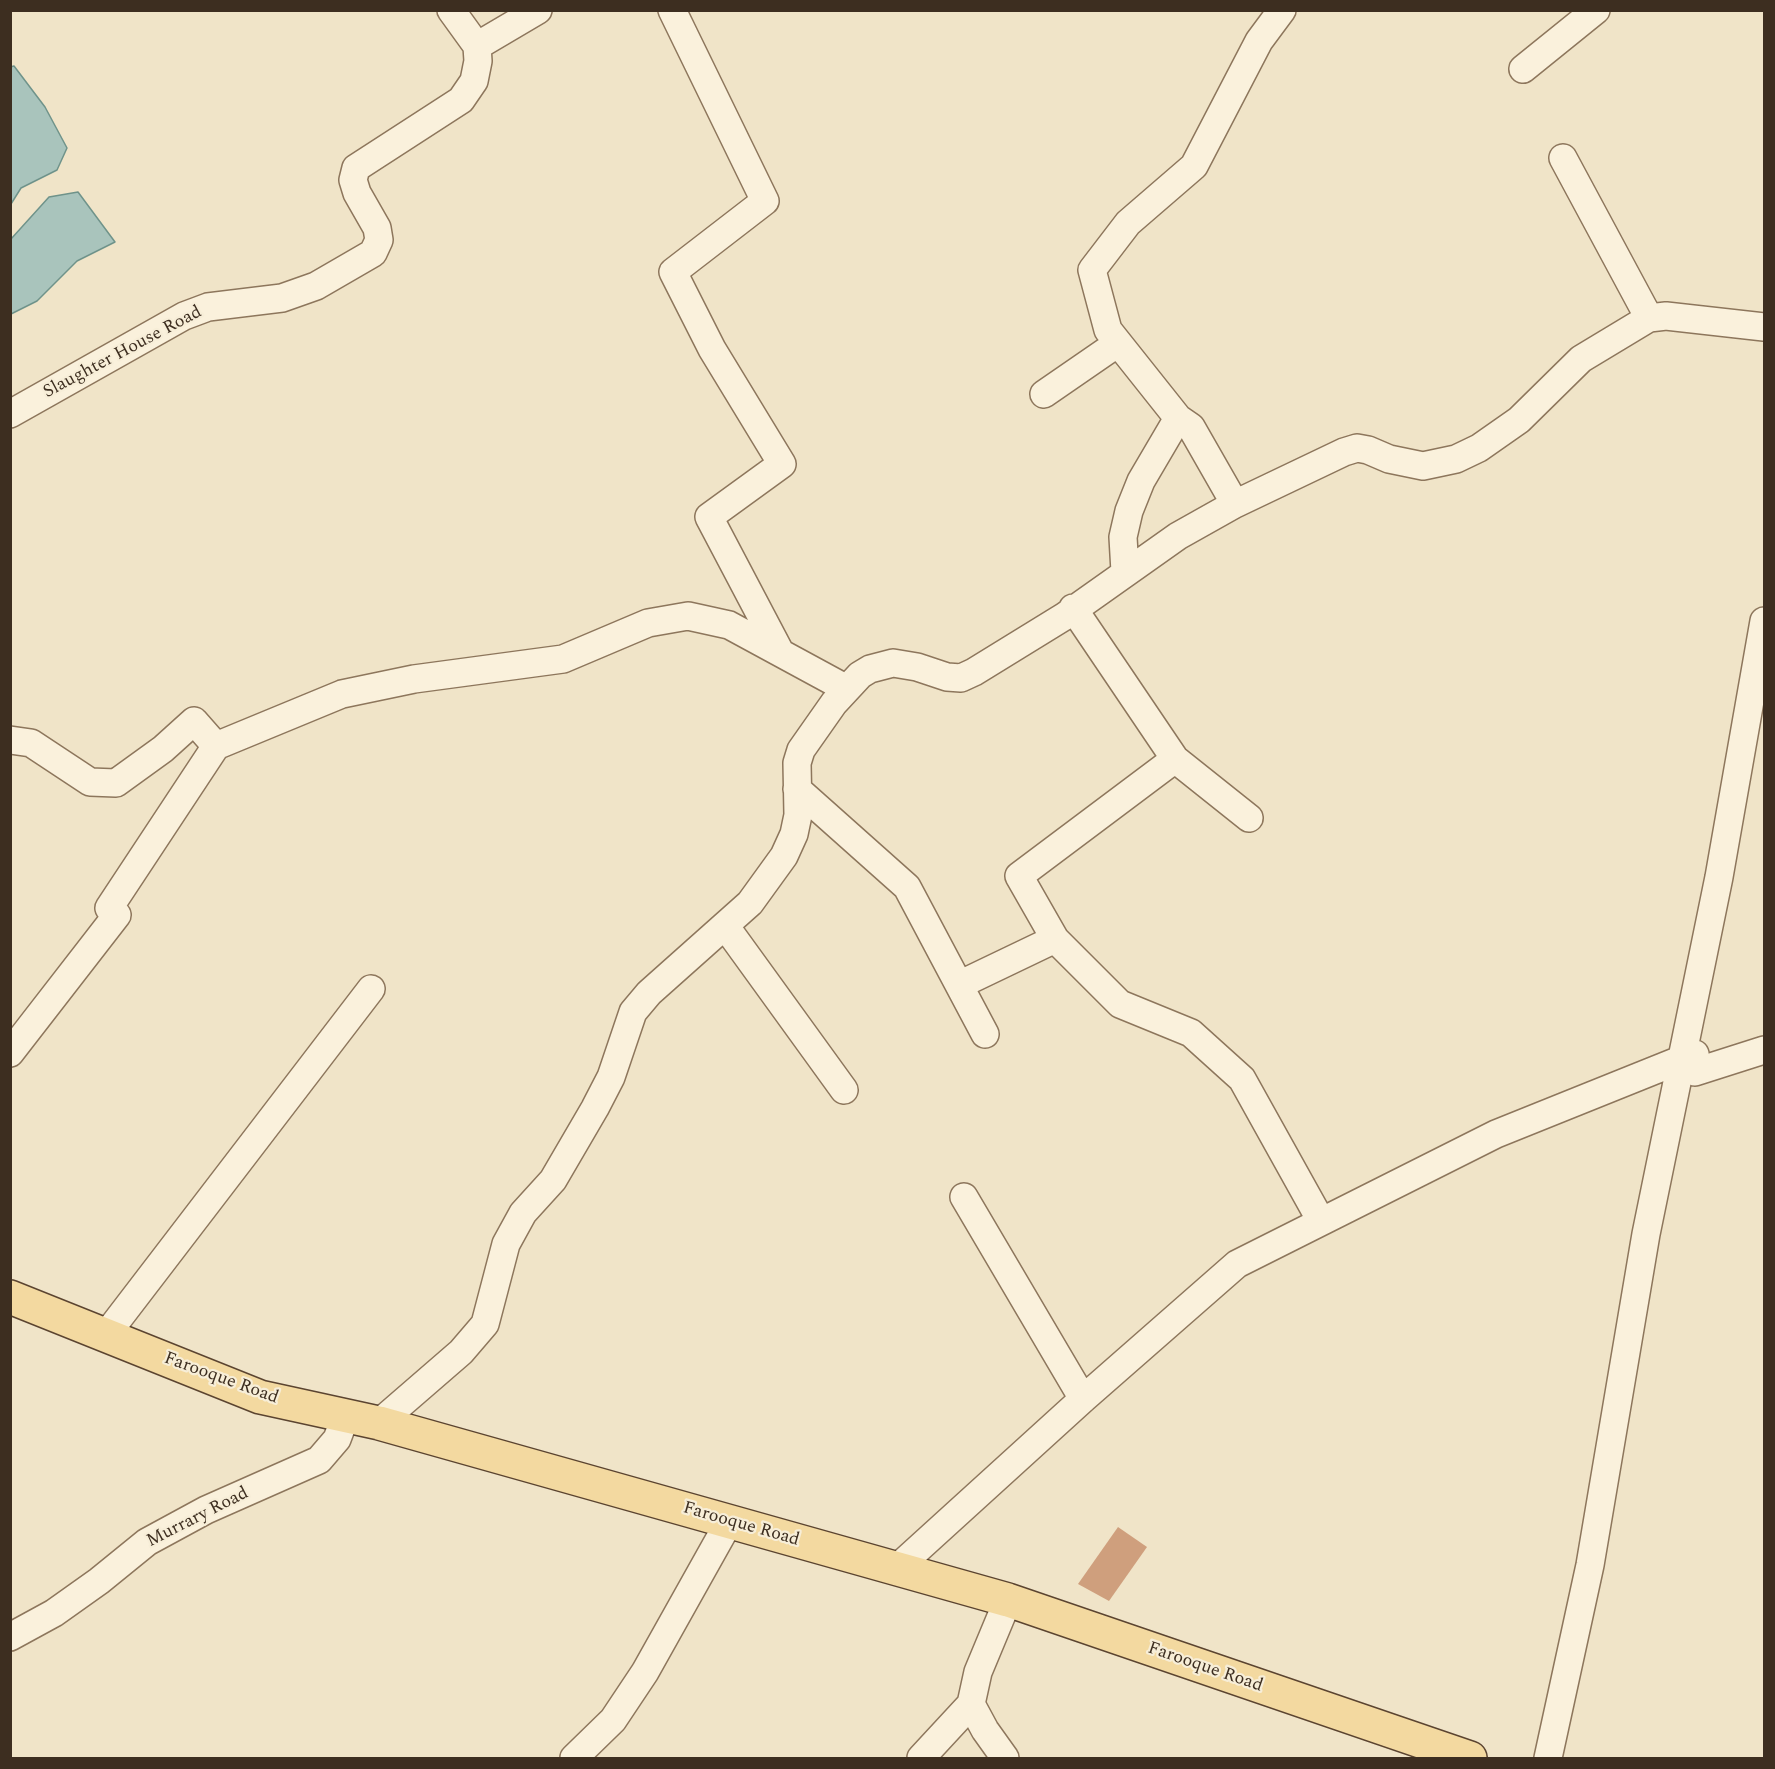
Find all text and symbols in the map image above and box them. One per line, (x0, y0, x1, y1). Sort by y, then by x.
street label: Slaughter House Road (40, 302, 206, 404)
street label: Farooque Road (161, 1348, 281, 1410)
street label: Murrary Road (143, 1483, 253, 1553)
street label: Farooque Road (680, 1498, 802, 1552)
street label: Farooque Road (1145, 1638, 1265, 1698)

